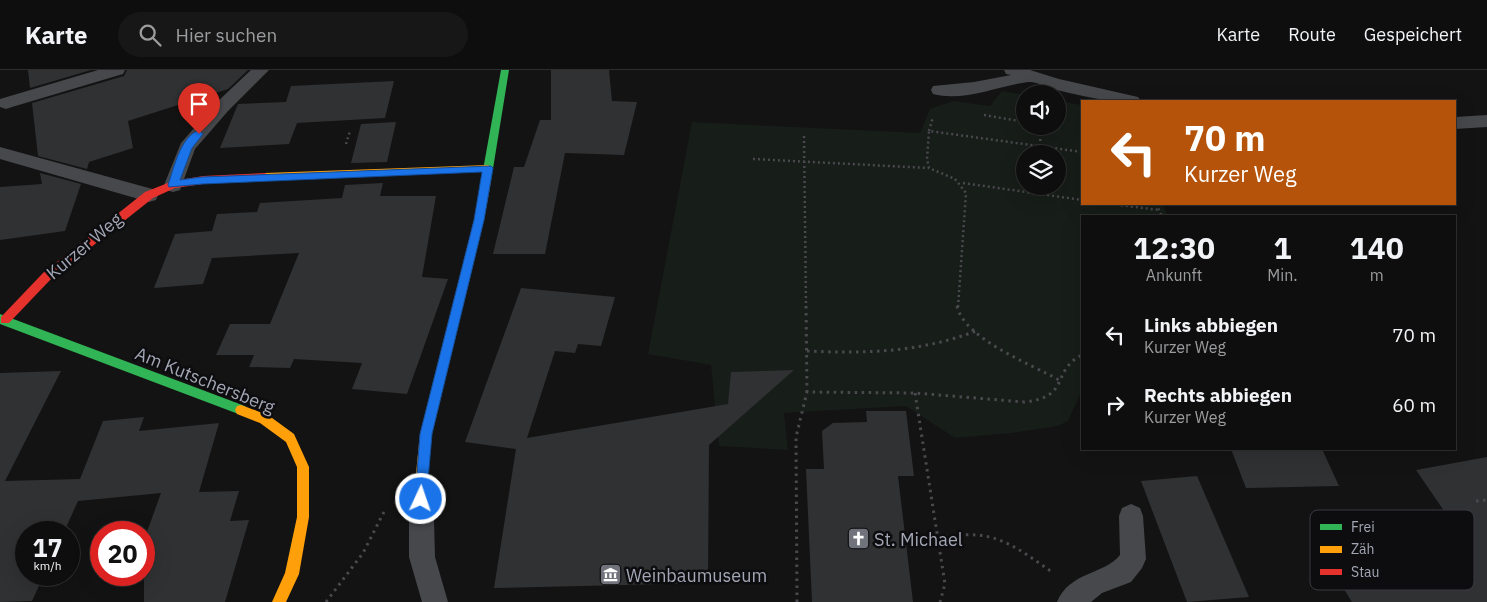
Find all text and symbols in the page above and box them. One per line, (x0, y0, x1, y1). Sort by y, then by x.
search box (118, 12, 468, 57)
text: Karte (25, 19, 88, 51)
icon: search (136, 21, 164, 49)
text: Hier suchen (176, 23, 277, 47)
text: Karte (1217, 23, 1260, 46)
text: Route (1288, 23, 1336, 46)
text: Gespeichert (1364, 23, 1462, 46)
pin (178, 83, 220, 134)
map controls (1016, 85, 1066, 195)
button: sound (1016, 85, 1066, 135)
icon: arrive (185, 90, 213, 118)
text: 70 m (1184, 115, 1266, 161)
icon: left (1101, 120, 1166, 185)
button: layers (1016, 145, 1066, 195)
text: Kurzer Weg (1184, 159, 1297, 188)
street label: Kurzer Weg (41, 207, 127, 284)
text: 12:30 (1133, 228, 1215, 267)
text: 1 (1273, 228, 1291, 267)
text: 140 (1350, 228, 1404, 267)
text: Ankunft (1146, 265, 1202, 285)
text: Min. (1267, 265, 1298, 285)
text: m (1370, 265, 1384, 285)
text: Links abbiegen (1144, 313, 1278, 337)
icon: left (1101, 321, 1129, 349)
text: 70 m (1392, 323, 1436, 347)
text: Kurzer Weg (1144, 337, 1226, 357)
street label: Am Kutschersberg (132, 342, 279, 419)
text: Rechts abbiegen (1144, 383, 1292, 407)
icon: right (1101, 391, 1129, 419)
text: 60 m (1392, 393, 1436, 417)
text: Kurzer Weg (1144, 407, 1226, 427)
position arrow (394, 472, 446, 524)
legend (1310, 510, 1474, 590)
text: Frei (1351, 518, 1375, 536)
speed limit sign: 20 (90, 521, 155, 586)
church icon: St. Michael (846, 527, 870, 551)
place label: St. Michael (874, 528, 963, 551)
text: 17 (32, 531, 63, 564)
text: Zäh (1351, 540, 1375, 558)
text: km/h (33, 558, 62, 573)
museum icon: Weinbaumuseum (598, 563, 622, 587)
text: Stau (1351, 563, 1379, 581)
place label: Weinbaumuseum (626, 564, 767, 587)

